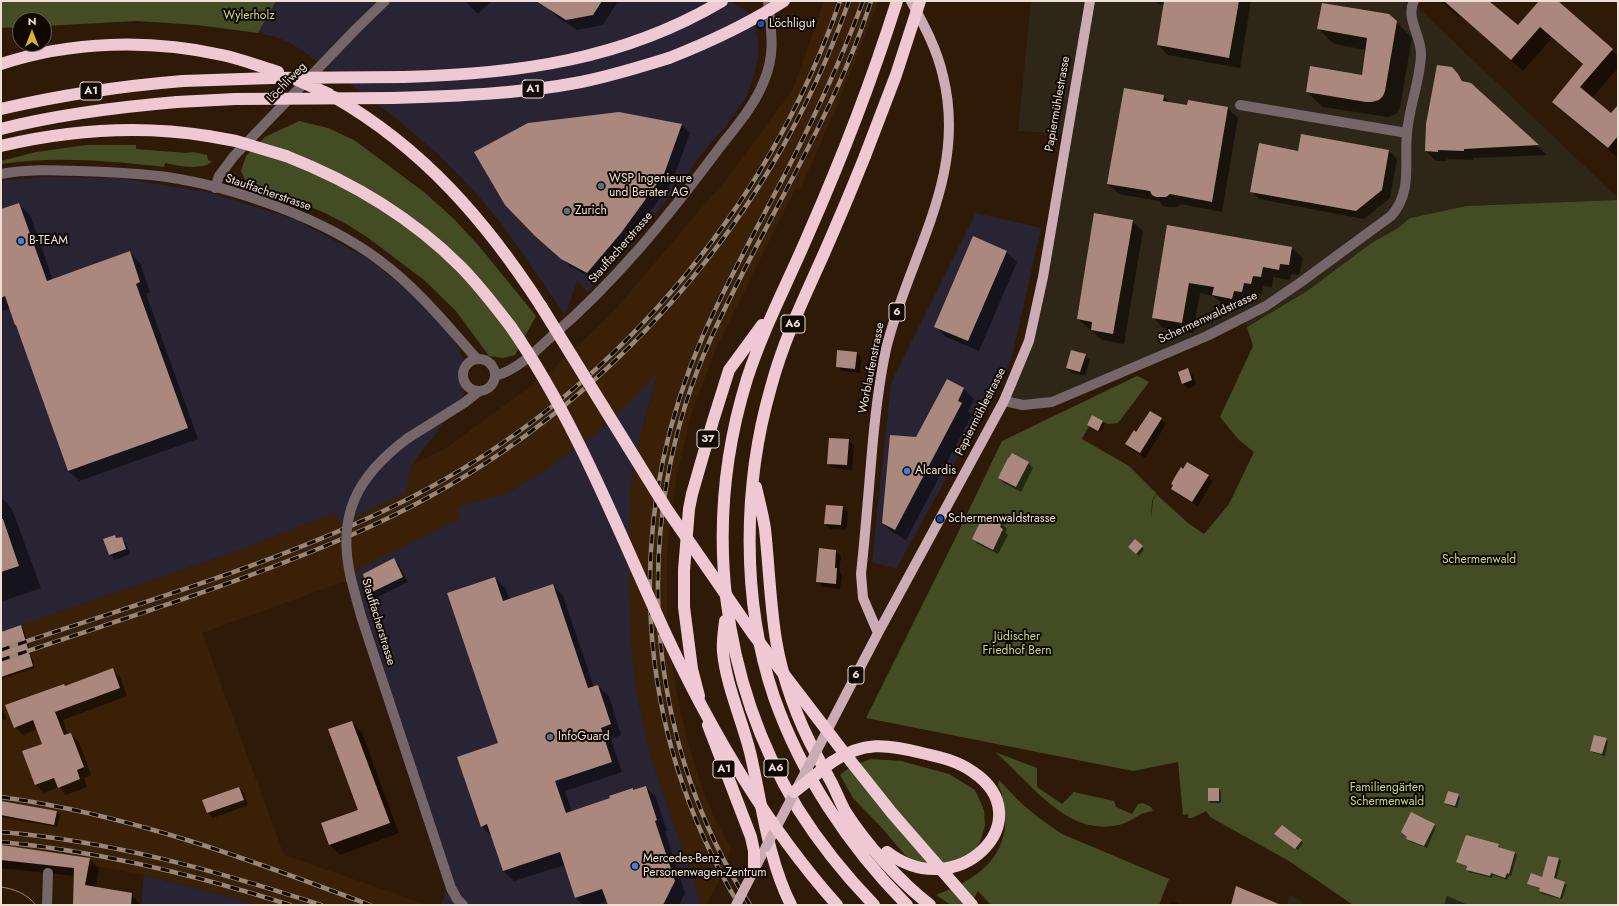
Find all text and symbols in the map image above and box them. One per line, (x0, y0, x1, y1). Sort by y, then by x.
park label: Wylerholz (223, 9, 275, 23)
north arrow (12, 12, 52, 52)
text: N (28, 13, 36, 29)
place label: Löchligut (769, 17, 815, 31)
marker: Löchligut (756, 19, 766, 29)
street label: Papiermühlestrasse (1043, 55, 1073, 153)
street label: Löchliweg (264, 60, 310, 106)
road number: A1 (522, 80, 544, 98)
road number: A1 (80, 82, 102, 100)
street label: Stauffacherstrasse (223, 172, 313, 214)
place label: WSP Ingenieure und Berater AG (609, 172, 692, 200)
marker: WSP Ingenieure und Berater AG (596, 181, 606, 191)
place label: Zurich (575, 204, 607, 218)
marker: Zurich (562, 206, 572, 216)
street label: Stauffacherstrasse (586, 209, 656, 287)
place label: B-TEAM (29, 234, 68, 248)
marker: B-TEAM (16, 236, 26, 246)
street label: Schermenwaldstrasse (1156, 289, 1260, 347)
road number: 6 (889, 303, 905, 321)
road number: A6 (781, 315, 805, 333)
street label: Worblaufenstrasse (856, 321, 888, 415)
street label: Papiermühlestrasse (953, 366, 1009, 458)
road number: 37 (697, 430, 719, 448)
place label: Alcardis (915, 464, 956, 478)
marker: Alcardis (902, 466, 912, 476)
place label: Schermenwaldstrasse (948, 512, 1056, 526)
marker: Schermenwaldstrasse (935, 514, 945, 524)
park label: Schermenwald (1442, 553, 1516, 567)
street label: Stauffacherstrasse (358, 577, 398, 667)
park label: Jüdischer Friedhof Bern (982, 630, 1052, 658)
road number: 6 (848, 666, 864, 684)
place label: InfoGuard (558, 730, 610, 744)
marker: InfoGuard (545, 732, 555, 742)
road number: A6 (764, 759, 788, 777)
road number: A1 (713, 760, 735, 778)
park label: Familiengärten Schermenwald (1350, 781, 1424, 809)
place label: Mercedes-Benz Personenwagen-Zentrum (643, 852, 767, 880)
marker: Mercedes-Benz Personenwagen-Zentrum (630, 861, 640, 871)

